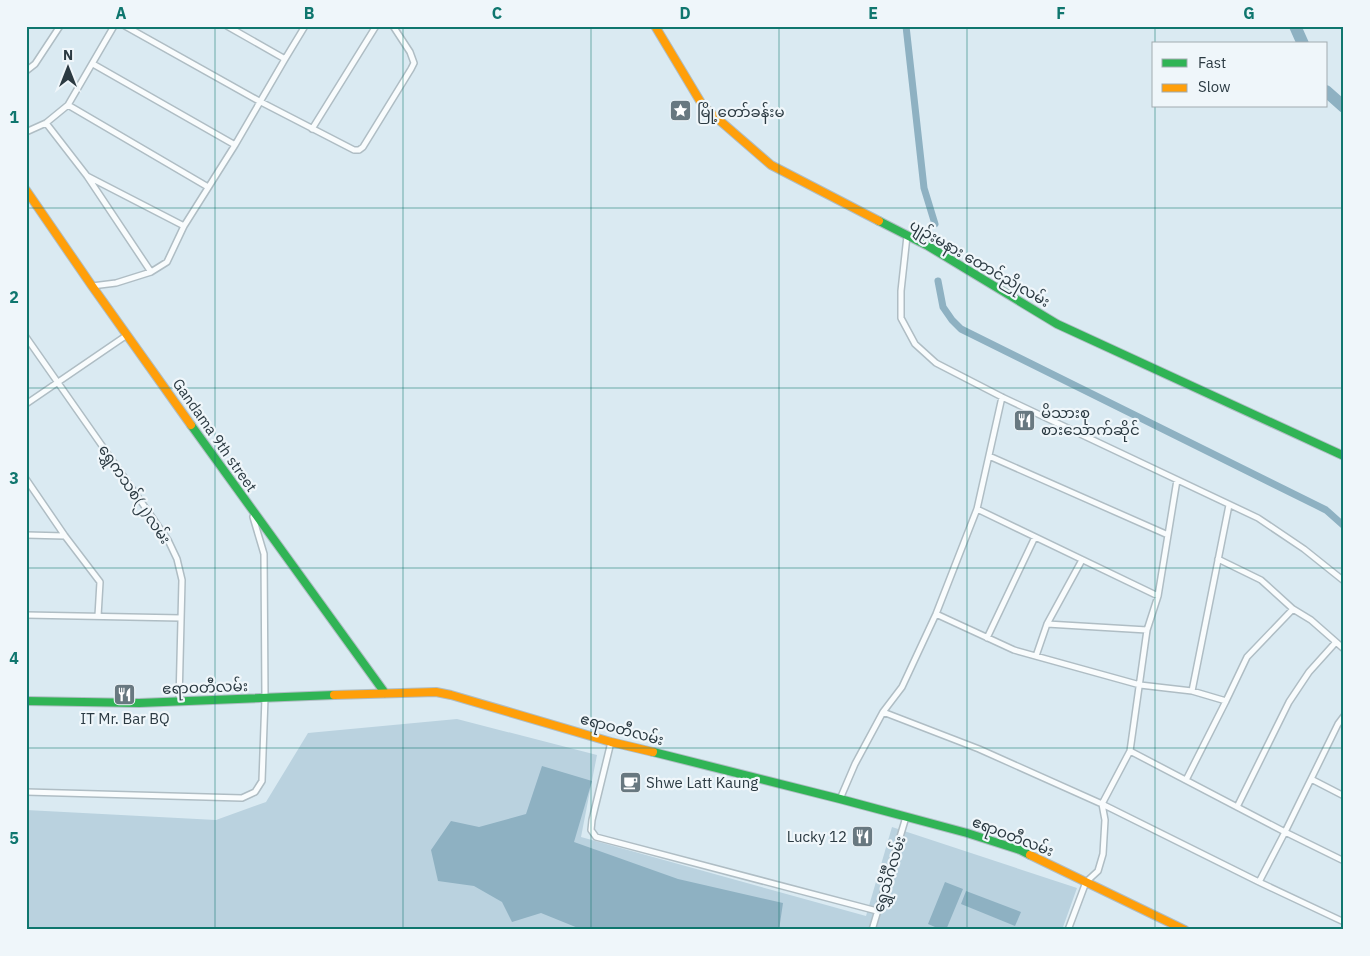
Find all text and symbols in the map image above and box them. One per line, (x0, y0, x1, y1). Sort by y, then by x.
text: A (116, 3, 127, 23)
text: B (304, 3, 315, 23)
text: C (492, 3, 502, 23)
text: D (679, 3, 691, 23)
text: E (868, 3, 878, 23)
text: F (1056, 3, 1066, 23)
text: G (1243, 3, 1255, 23)
north arrow (42, 42, 92, 92)
legend (1152, 42, 1328, 108)
text: N (63, 46, 73, 64)
text: Fast (1198, 53, 1226, 72)
text: Slow (1198, 77, 1231, 96)
place icon: မြို့တော်ခန်းမ (669, 99, 693, 123)
place label: မြို့တော်ခန်းမ (697, 102, 785, 124)
text: 1 (9, 107, 19, 127)
street label: ပျဉ်းမနား တောင်ညိုလမ်း (905, 215, 1054, 314)
text: 2 (9, 287, 19, 307)
street label: Gandama 9th street (169, 375, 261, 495)
place label: မိသားစု စားသောက်ဆိုင် (1041, 403, 1140, 442)
restaurant icon: မိသားစု စားသောက်ဆိုင် (1013, 409, 1037, 433)
street label: ရွှေကသစ်(၂)လမ်း (92, 441, 175, 549)
text: 3 (9, 468, 19, 488)
text: 4 (9, 648, 19, 668)
street label: ဧရာဝတီလမ်း (162, 676, 248, 701)
restaurant icon: IT Mr. Bar BQ (113, 683, 137, 707)
place label: IT Mr. Bar BQ (80, 709, 170, 728)
street label: ဧရာဝတီလမ်း (577, 709, 666, 752)
cafe icon: Shwe Latt Kaung (618, 770, 642, 794)
place label: Shwe Latt Kaung (646, 773, 758, 792)
street label: ဧရာဝတီလမ်း (968, 812, 1056, 863)
restaurant icon: Lucky 12 (851, 824, 875, 848)
place label: Lucky 12 (787, 827, 847, 846)
text: 5 (9, 828, 19, 848)
street label: ရွှေသိင်္ဂီလမ်း (868, 834, 912, 915)

